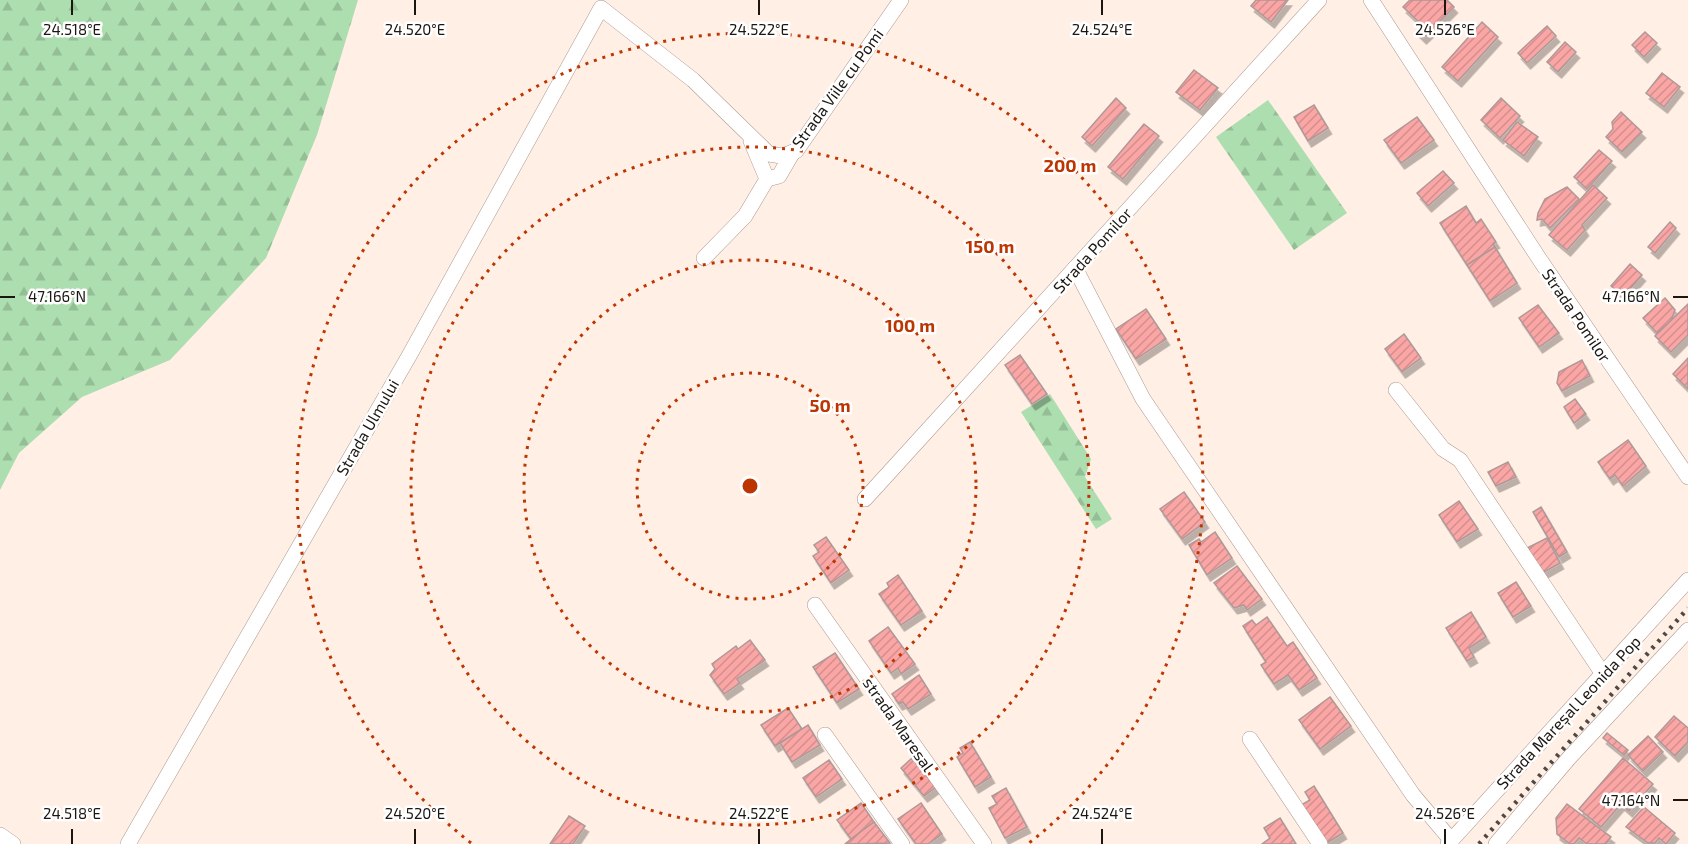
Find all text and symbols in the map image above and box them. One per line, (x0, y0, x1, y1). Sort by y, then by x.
text: 24.518°E (43, 20, 101, 38)
text: 24.520°E (385, 20, 445, 38)
text: 24.522°E (729, 20, 789, 38)
text: 24.524°E (1072, 20, 1132, 38)
text: 24.526°E (1415, 20, 1475, 38)
street label: Strada Viile cu Pomi (787, 25, 887, 151)
text: 200 m (1044, 154, 1096, 176)
street label: Strada Pomilor (1049, 203, 1136, 297)
text: 150 m (966, 235, 1014, 257)
street label: Strada Pomilor (1539, 265, 1615, 366)
text: 47.166°N (28, 287, 86, 305)
text: 47.166°N (1602, 287, 1660, 305)
text: 100 m (885, 314, 935, 336)
street label: Strada Ulmului (332, 375, 402, 479)
text: 50 m (809, 394, 851, 416)
centre of rings (740, 476, 760, 496)
street label: Strada Mareșal Leonida Pop (1492, 631, 1645, 794)
street label: strada Maresal (860, 673, 939, 775)
text: 47.164°N (1602, 791, 1660, 809)
text: 24.518°E (43, 804, 101, 822)
text: 24.520°E (385, 804, 445, 822)
text: 24.522°E (729, 804, 789, 822)
text: 24.524°E (1072, 804, 1132, 822)
text: 24.526°E (1415, 804, 1475, 822)

